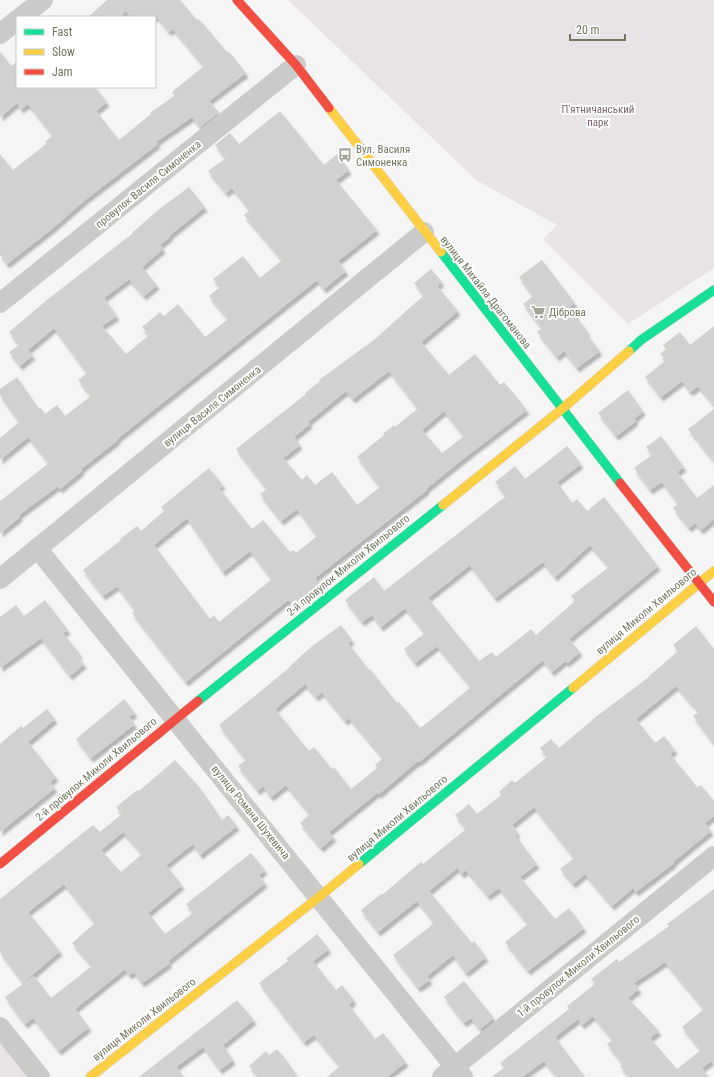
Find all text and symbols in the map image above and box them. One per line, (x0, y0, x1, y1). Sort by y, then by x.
legend (16, 16, 156, 88)
scale bar (570, 16, 625, 42)
text: 20 m (576, 23, 600, 37)
text: Fast (52, 25, 73, 39)
text: Slow (52, 45, 75, 59)
text: Jam (52, 65, 73, 79)
park label: П'ятничанський парк (562, 103, 634, 129)
street label: провулок Василя Симоненка (93, 138, 204, 231)
place label: Вул. Василя Симоненка (356, 143, 410, 169)
bus stop icon: Вул. Василя Симоненка (337, 147, 353, 163)
street label: вулиця Михайла Драгоманова (438, 233, 534, 351)
supermarket icon: Діброва (530, 304, 546, 320)
place label: Діброва (549, 306, 586, 319)
street label: вулиця Василя Симоненка (161, 363, 264, 450)
street label: 2-й провулок Миколи Хвильового (284, 512, 413, 619)
street label: вулиця Миколи Хвильового (593, 565, 700, 657)
street label: 2-й провулок Миколи Хвильового (33, 715, 160, 824)
street label: вулиця Романа Шухевича (209, 763, 293, 862)
street label: вулиця Миколи Хвильового (344, 772, 451, 864)
street label: 1-й провулок Миколи Хвильового (514, 913, 643, 1020)
street label: вулиця Миколи Хвильового (90, 975, 199, 1064)

